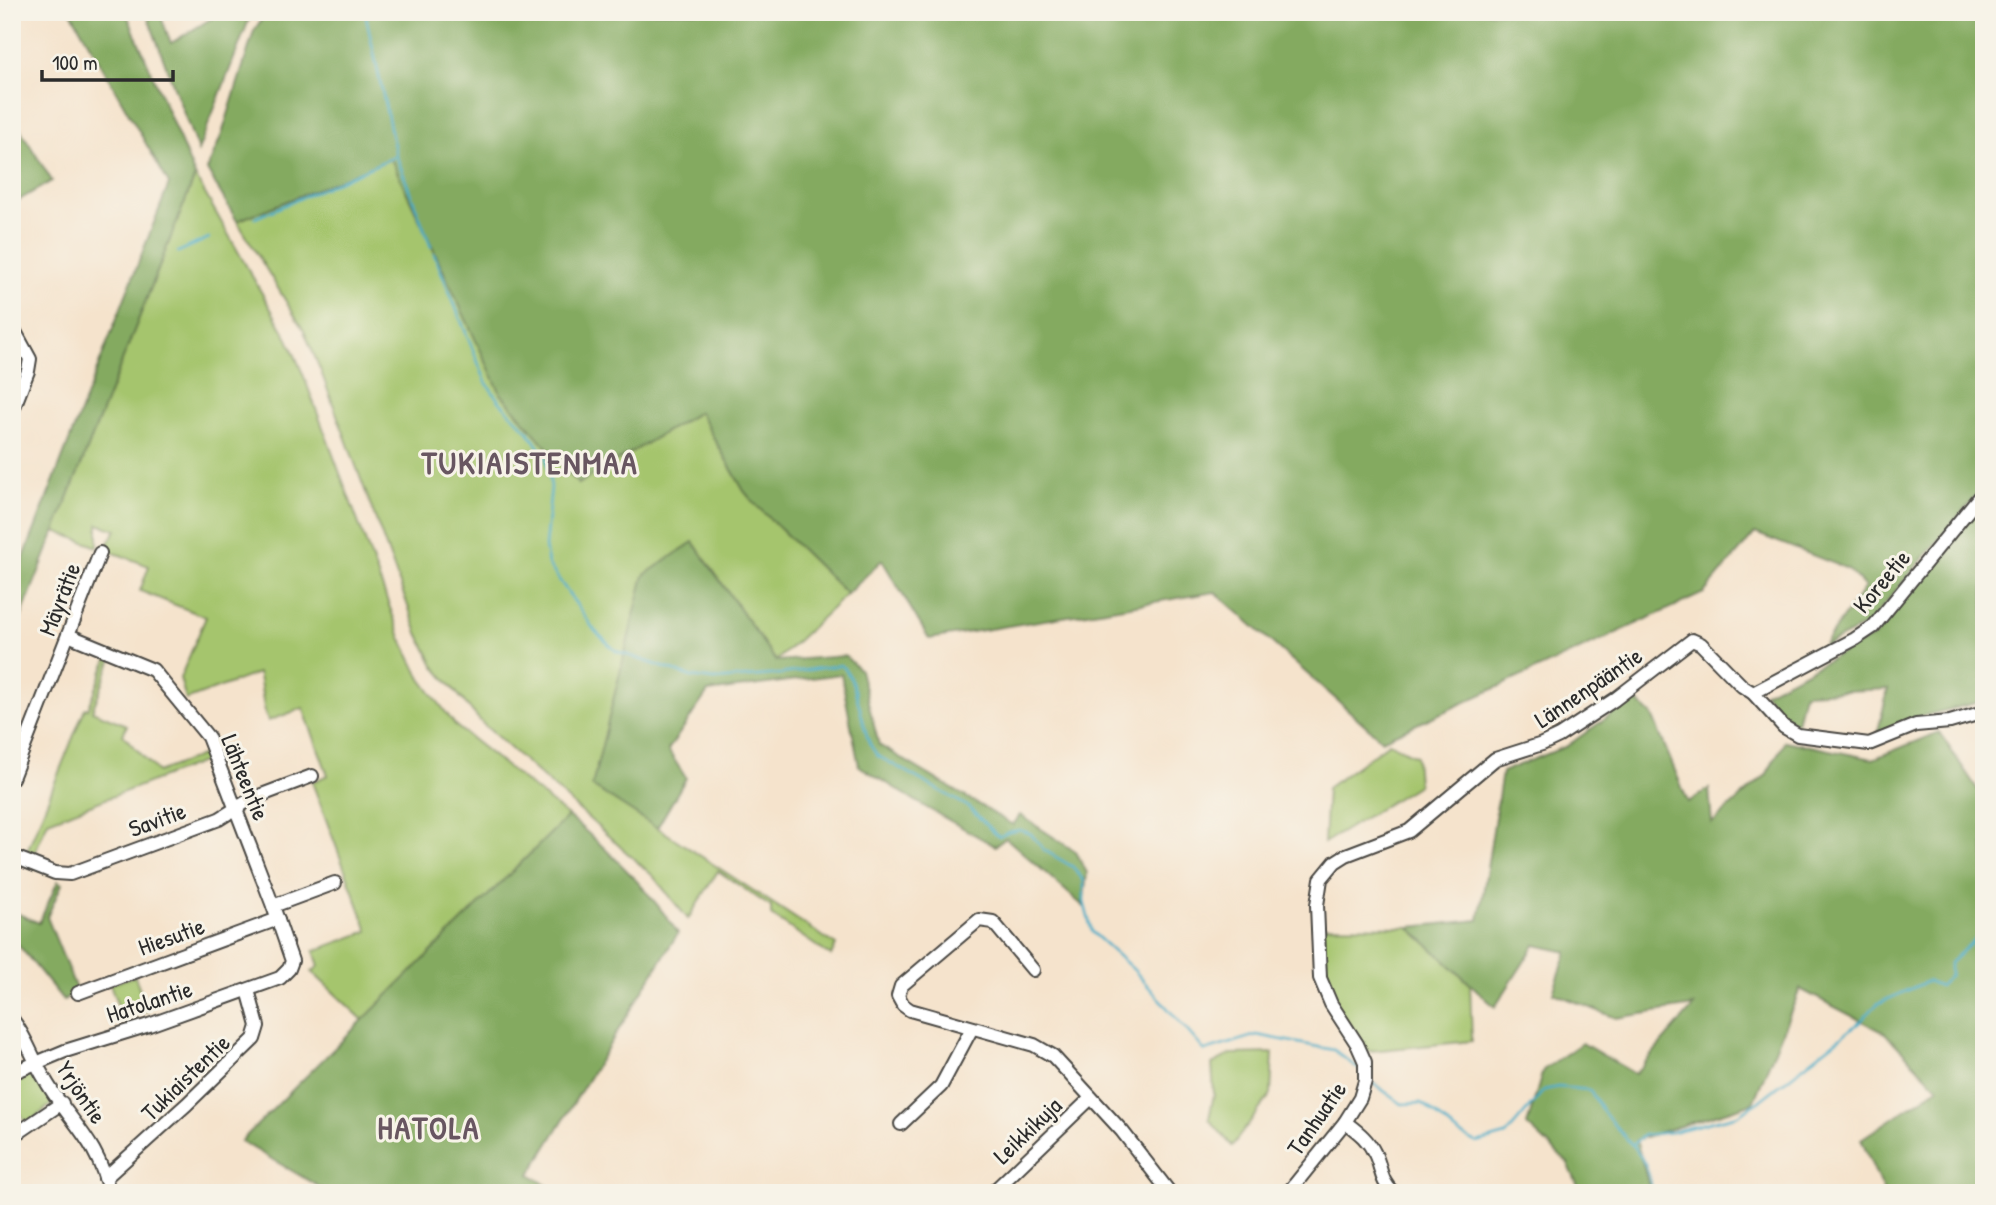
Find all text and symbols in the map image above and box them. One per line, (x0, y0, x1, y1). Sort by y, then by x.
scale bar (42, 38, 173, 82)
text: 100 m (52, 48, 98, 77)
district label: TUKIAISTENMAA (420, 441, 639, 484)
street label: Koreetie (1845, 542, 1917, 620)
street label: Mäyrätie (31, 558, 88, 640)
street label: Lännenpääntie (1528, 639, 1649, 735)
street label: Lähteentie (214, 729, 278, 825)
street label: Savitie (124, 794, 190, 844)
street label: Hiesutie (133, 909, 209, 963)
street label: Hatolantie (102, 972, 196, 1030)
street label: Tukiaistentie (134, 1026, 237, 1127)
street label: Yrjöntie (49, 1054, 115, 1130)
street label: Tanhuatie (1279, 1074, 1353, 1161)
street label: Leikkikuja (986, 1089, 1068, 1171)
district label: HATOLA (378, 1106, 480, 1149)

